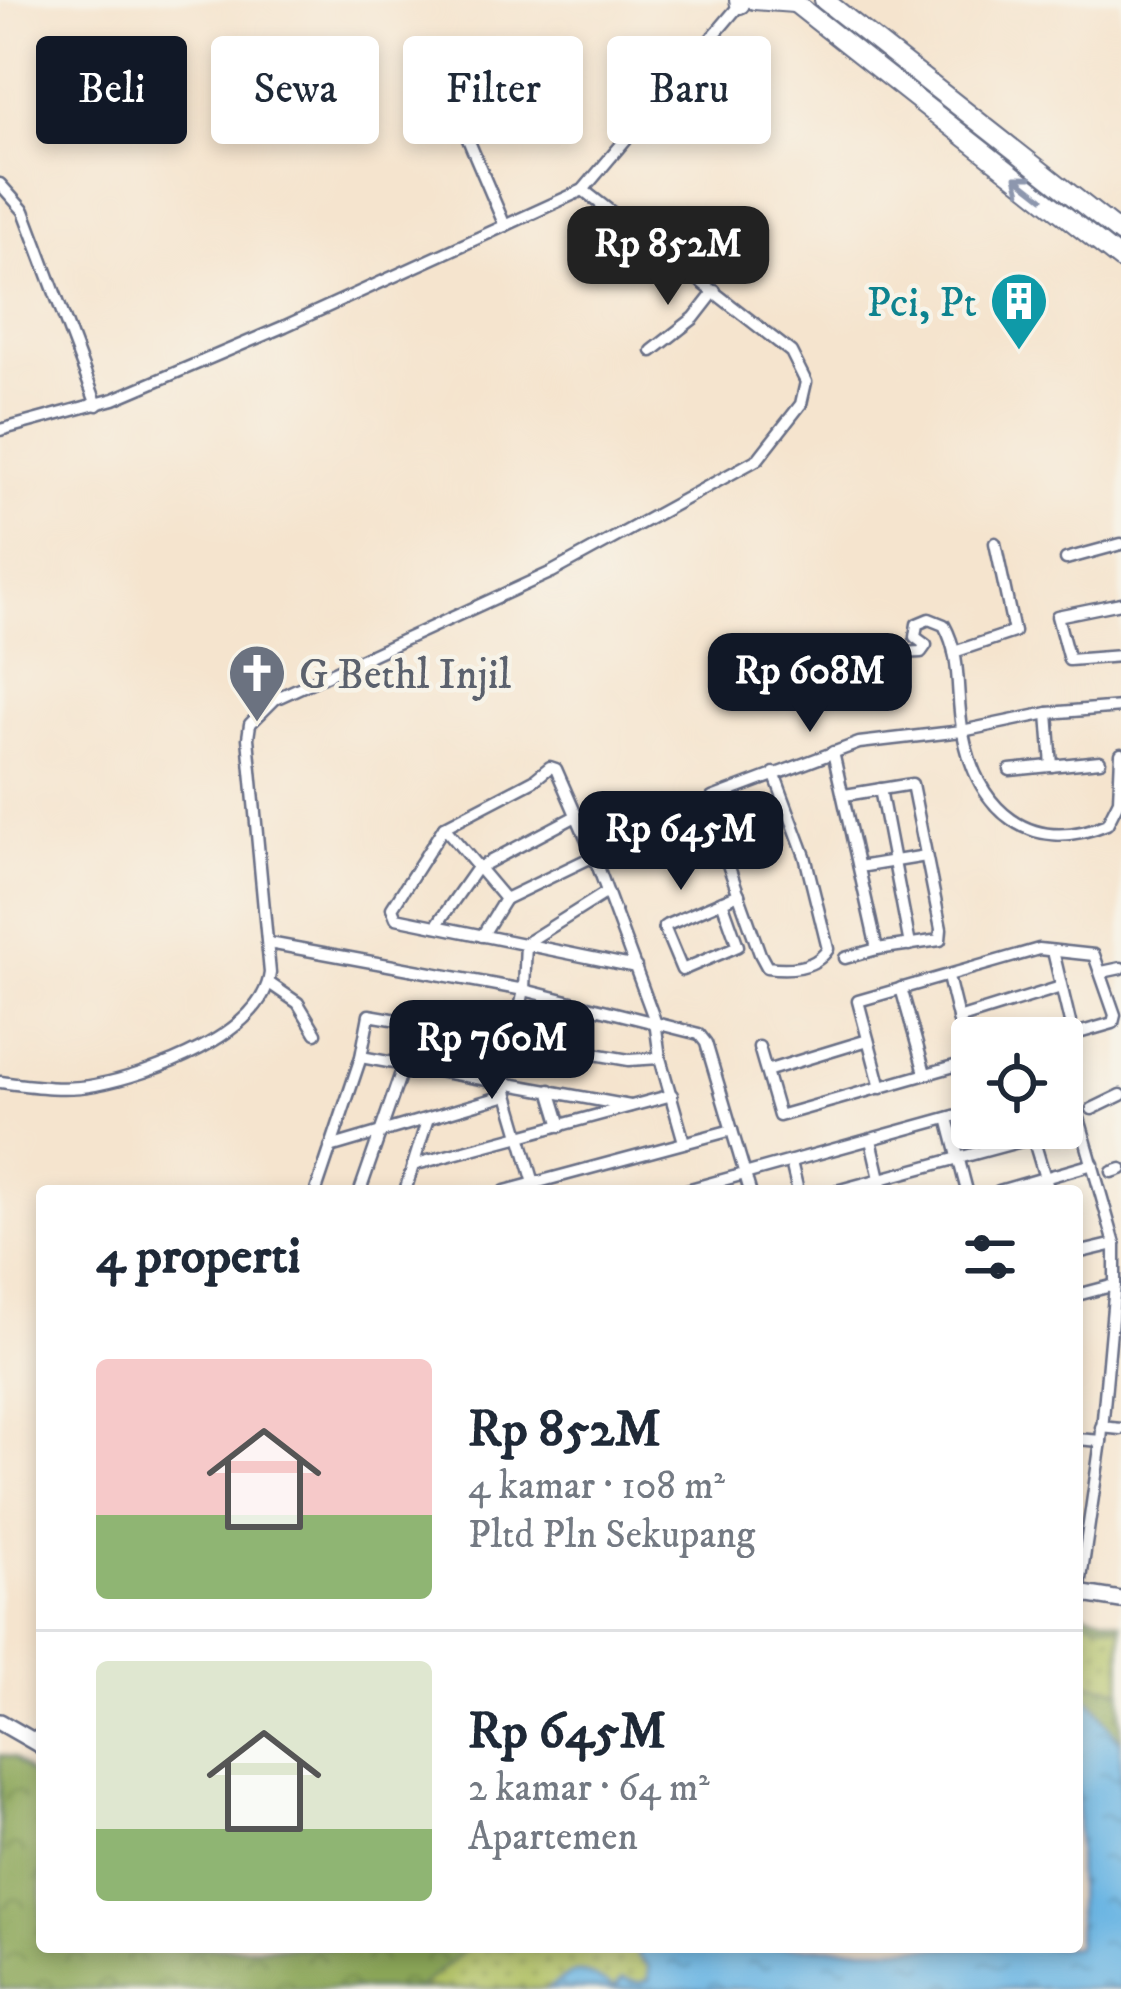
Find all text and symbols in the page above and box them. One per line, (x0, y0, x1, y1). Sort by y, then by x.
chip: Beli (36, 36, 187, 144)
chip: Sewa (211, 36, 379, 144)
chip: Filter (403, 36, 583, 144)
chip: Baru (607, 36, 771, 144)
one-way arrow (1014, 174, 1046, 201)
pin: Rp 852M (557, 206, 779, 308)
text: Rp 852M (594, 220, 742, 269)
building icon: Pci, Pt (988, 270, 1050, 352)
place label: Pci, Pt (866, 278, 977, 330)
pin: Rp 608M (699, 633, 921, 735)
church icon: G Bethl Injil (226, 642, 288, 724)
text: Rp 608M (735, 647, 885, 696)
place label: G Bethl Injil (299, 650, 512, 702)
pin: Rp 645M (570, 791, 792, 893)
text: Rp 645M (605, 805, 757, 854)
pin: Rp 760M (381, 1000, 603, 1102)
text: Rp 760M (416, 1014, 568, 1063)
map controls (951, 1017, 1083, 1149)
button: locate (951, 1017, 1083, 1149)
icon: filters (957, 1224, 1023, 1290)
text: 4 properti (96, 1225, 301, 1289)
text: Rp 852M (468, 1398, 661, 1462)
icon: home (192, 1407, 336, 1551)
text: 4 kamar · 108 m² (468, 1462, 725, 1511)
text: Pltd Pln Sekupang (468, 1511, 755, 1560)
text: Rp 645M (468, 1700, 666, 1764)
icon: home (192, 1709, 336, 1853)
text: 2 kamar · 64 m² (468, 1764, 710, 1813)
text: Apartemen (468, 1813, 638, 1862)

